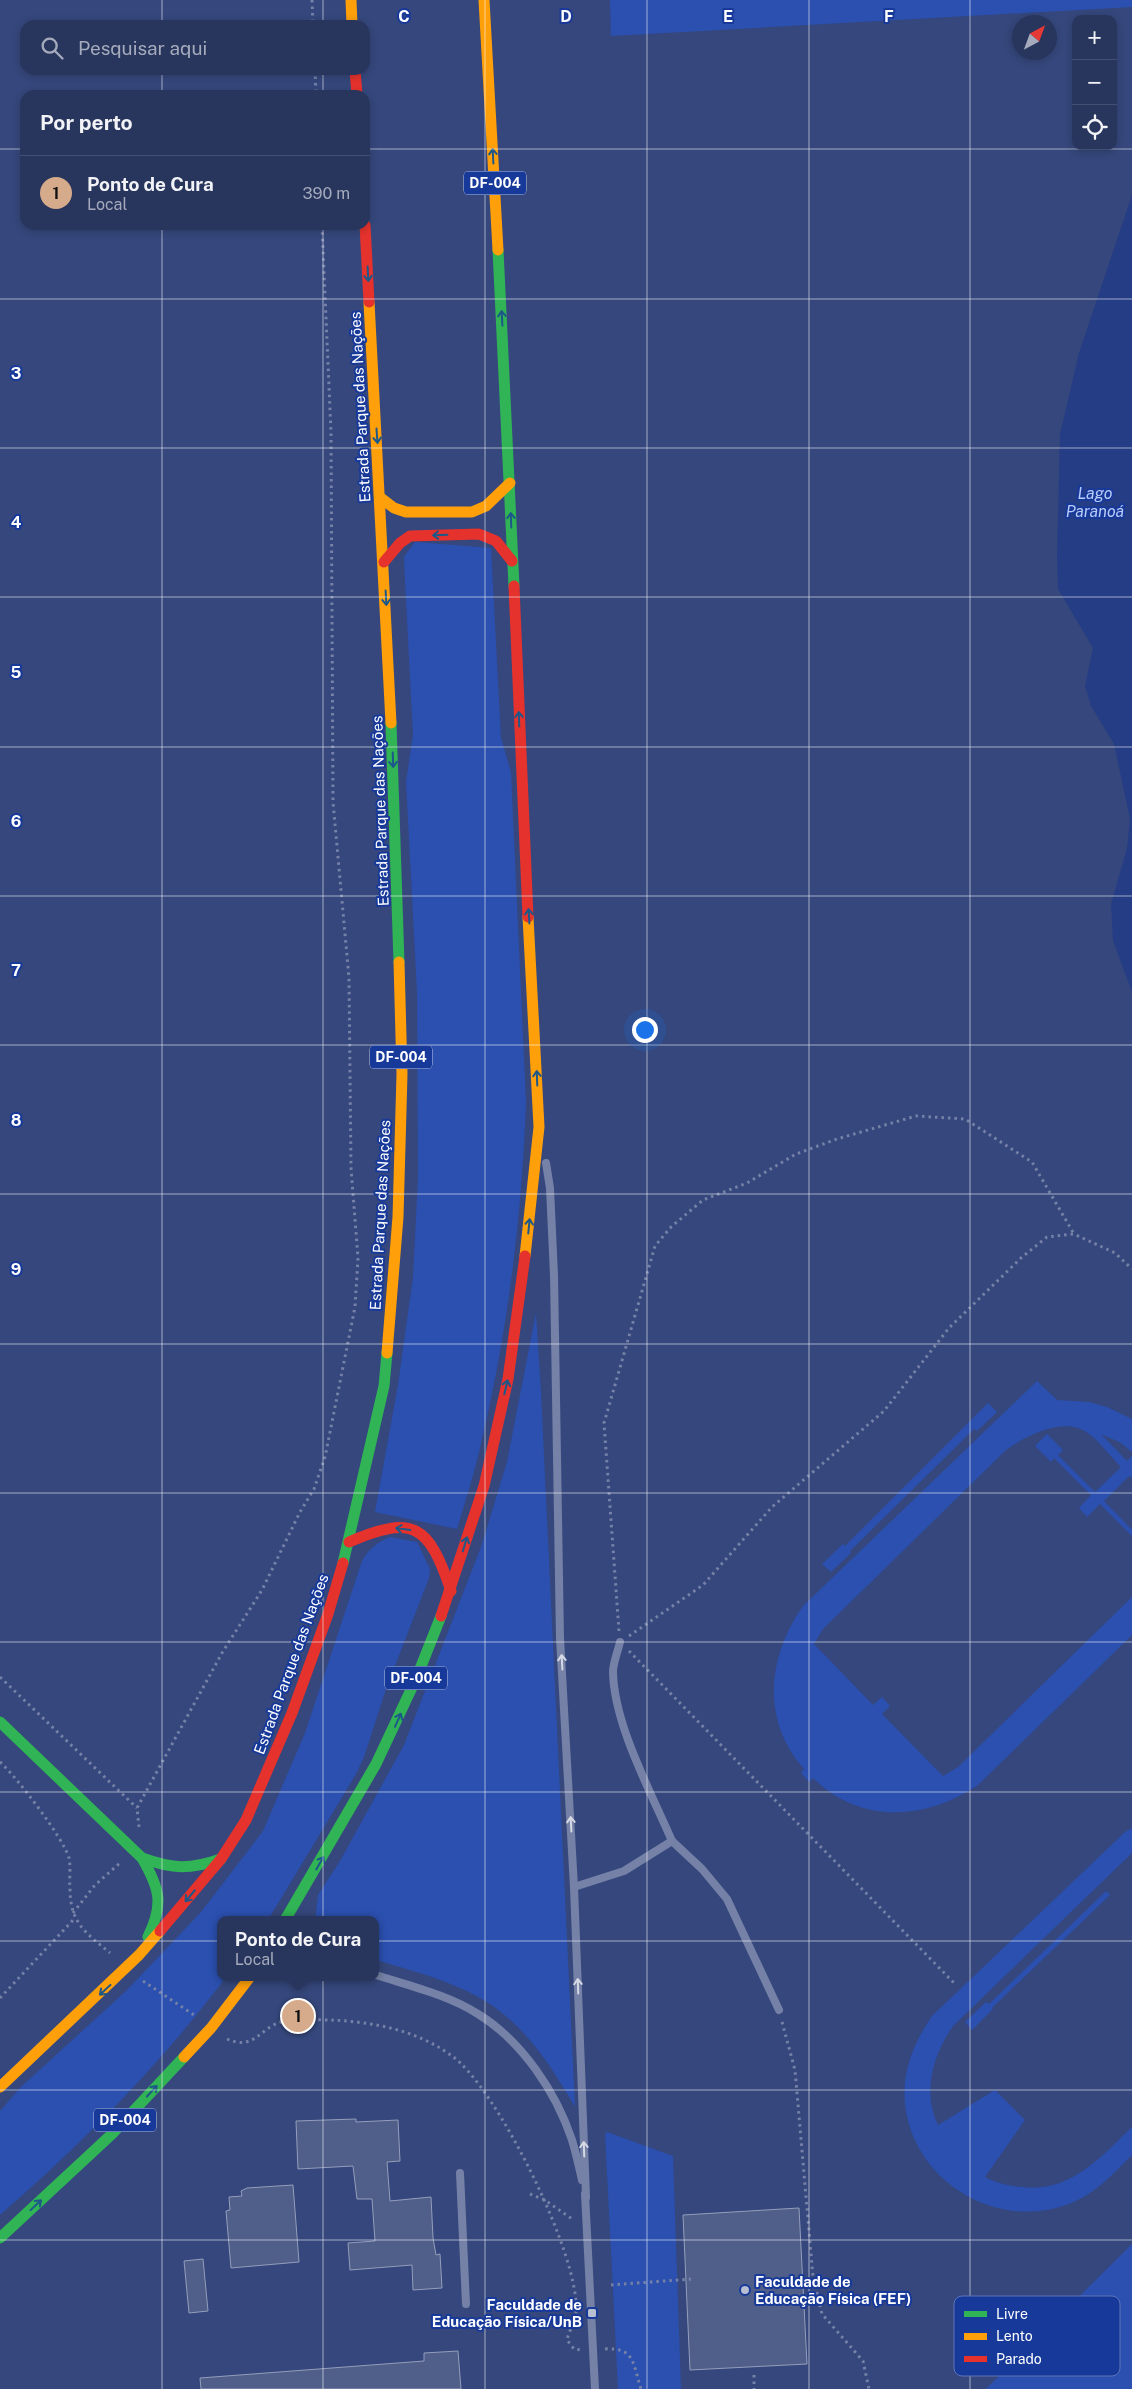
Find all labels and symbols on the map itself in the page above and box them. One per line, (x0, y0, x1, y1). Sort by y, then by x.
text: C (398, 7, 410, 26)
text: D (560, 7, 572, 26)
text: E (723, 7, 733, 26)
text: F (884, 7, 894, 26)
north arrow (1012, 15, 1057, 60)
one-way arrow (488, 148, 497, 164)
road number: DF-004 (464, 172, 526, 194)
one-way arrow (363, 265, 372, 281)
one-way arrow (498, 310, 507, 326)
street label: Estrada Parque das Nações (347, 311, 373, 503)
text: 3 (11, 364, 21, 383)
one-way arrow (373, 428, 382, 444)
water label: Lago Paranoá (1066, 484, 1124, 521)
text: 4 (11, 513, 22, 532)
one-way arrow (507, 513, 516, 529)
one-way arrow (432, 530, 448, 540)
one-way arrow (382, 590, 391, 606)
text: 5 (11, 663, 22, 682)
one-way arrow (515, 711, 524, 727)
street label: Estrada Parque das Nações (368, 715, 392, 907)
one-way arrow (388, 752, 398, 768)
text: 6 (11, 812, 21, 831)
one-way arrow (525, 908, 534, 924)
text: 7 (11, 961, 21, 980)
your location (632, 1017, 658, 1043)
road number: DF-004 (370, 1046, 432, 1068)
one-way arrow (533, 1070, 542, 1086)
text: 8 (11, 1111, 22, 1130)
street label: Estrada Parque das Nações (367, 1119, 393, 1311)
one-way arrow (524, 1218, 533, 1234)
text: 9 (11, 1260, 21, 1279)
one-way arrow (502, 1379, 511, 1395)
one-way arrow (396, 1523, 412, 1533)
one-way arrow (461, 1536, 471, 1552)
street label: Estrada Parque das Nações (250, 1571, 332, 1757)
one-way arrow (557, 1654, 566, 1670)
road number: DF-004 (385, 1666, 447, 1690)
one-way arrow (394, 1713, 403, 1728)
one-way arrow (566, 1816, 575, 1832)
one-way arrow (315, 1857, 325, 1871)
one-way arrow (184, 1889, 195, 1902)
one-way arrow (573, 1979, 583, 1995)
one-way arrow (98, 1984, 111, 1996)
pin: 1 (282, 1997, 314, 2035)
one-way arrow (146, 2085, 158, 2097)
road number: DF-004 (94, 2108, 156, 2132)
one-way arrow (580, 2141, 589, 2157)
one-way arrow (29, 2199, 42, 2211)
place label: Faculdade de Educação Física (FEF) (755, 2273, 911, 2307)
marker: Faculdade de Educação Física (FEF) (739, 2284, 751, 2296)
place label: Faculdade de Educação Física/UnB (432, 2296, 582, 2330)
legend (954, 2296, 1120, 2376)
text: Livre (996, 2306, 1028, 2322)
marker: Faculdade de Educação Física/UnB (586, 2307, 598, 2319)
text: Lento (996, 2328, 1033, 2344)
text: Parado (996, 2351, 1042, 2367)

